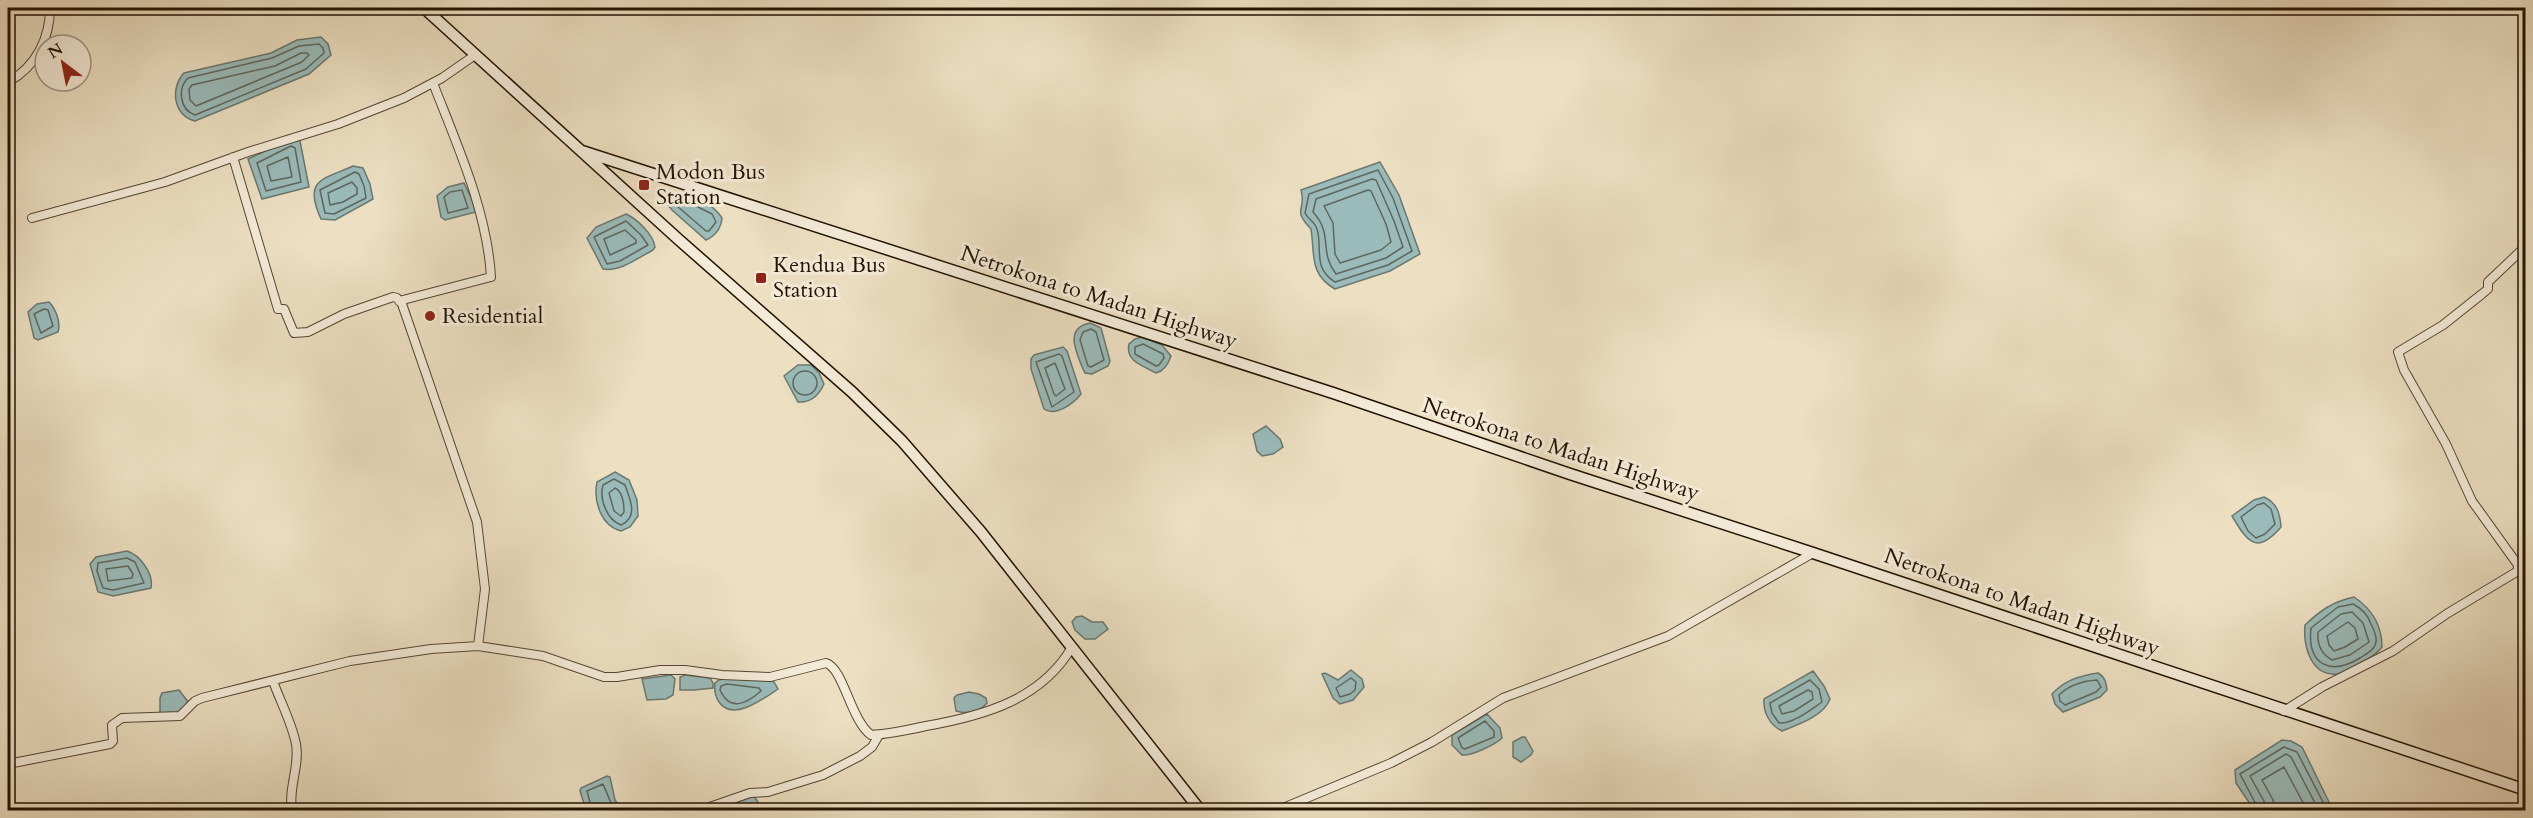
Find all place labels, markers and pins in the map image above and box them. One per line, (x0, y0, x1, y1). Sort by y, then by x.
place label: Modon Bus Station (656, 157, 765, 212)
marker: Modon Bus Station (637, 178, 651, 192)
place label: Kendua Bus Station (773, 250, 885, 305)
marker: Kendua Bus Station (754, 271, 768, 285)
place label: Residential (442, 301, 544, 331)
marker: Residential (423, 309, 437, 323)

